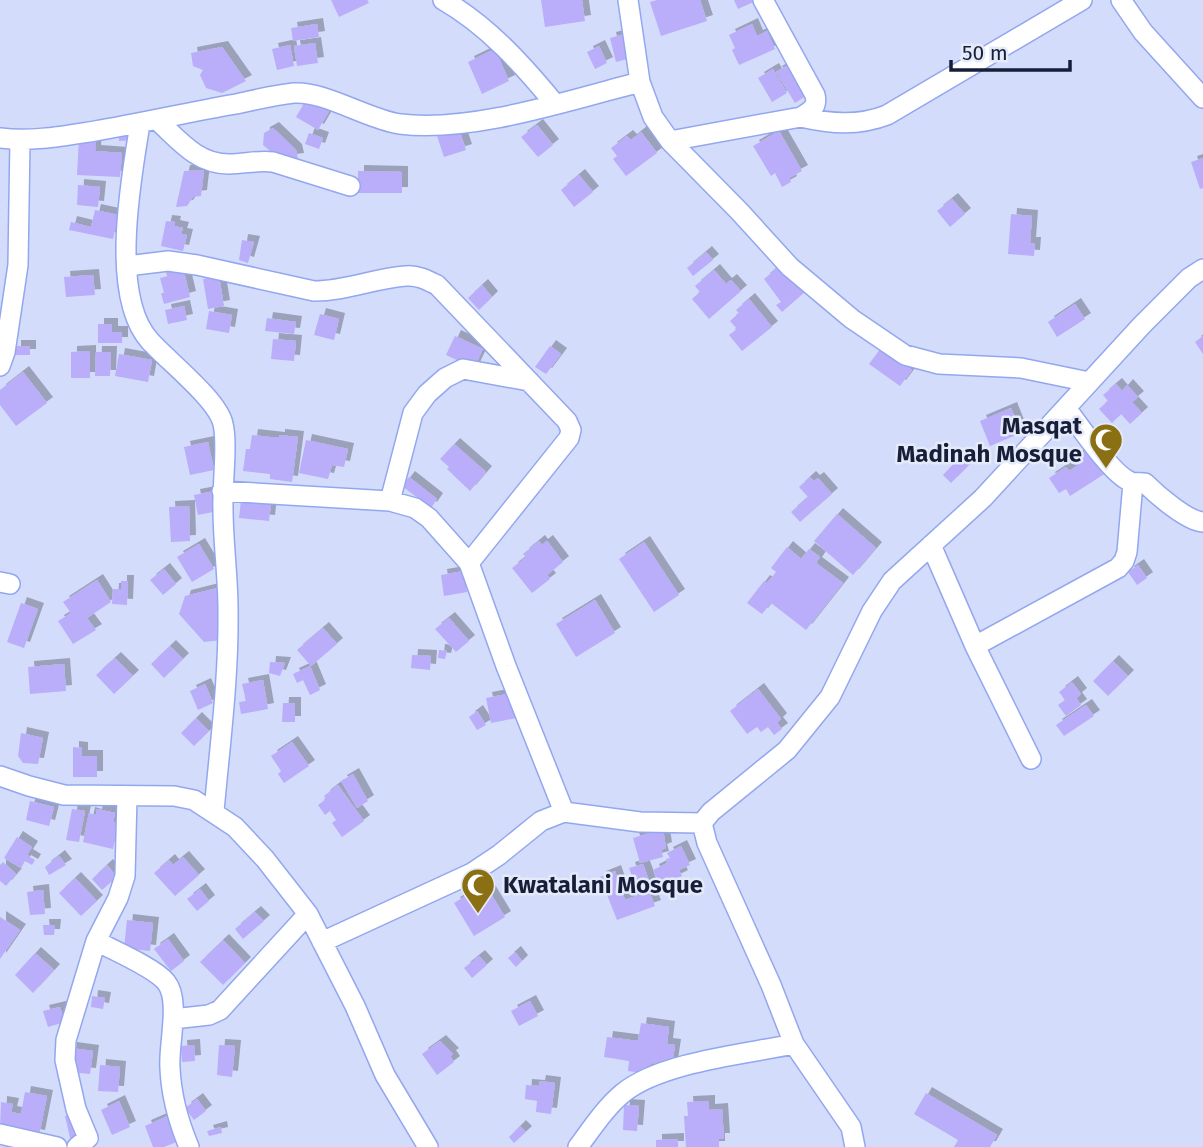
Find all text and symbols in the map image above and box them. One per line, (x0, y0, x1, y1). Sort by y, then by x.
scale bar (951, 28, 1070, 72)
text: 50 m (962, 40, 1008, 66)
place label: Masqat Madinah Mosque (896, 412, 1083, 468)
mosque icon: Masqat Madinah Mosque (1087, 421, 1125, 470)
mosque icon: Kwatalani Mosque (459, 866, 497, 915)
place label: Kwatalani Mosque (503, 871, 703, 899)

